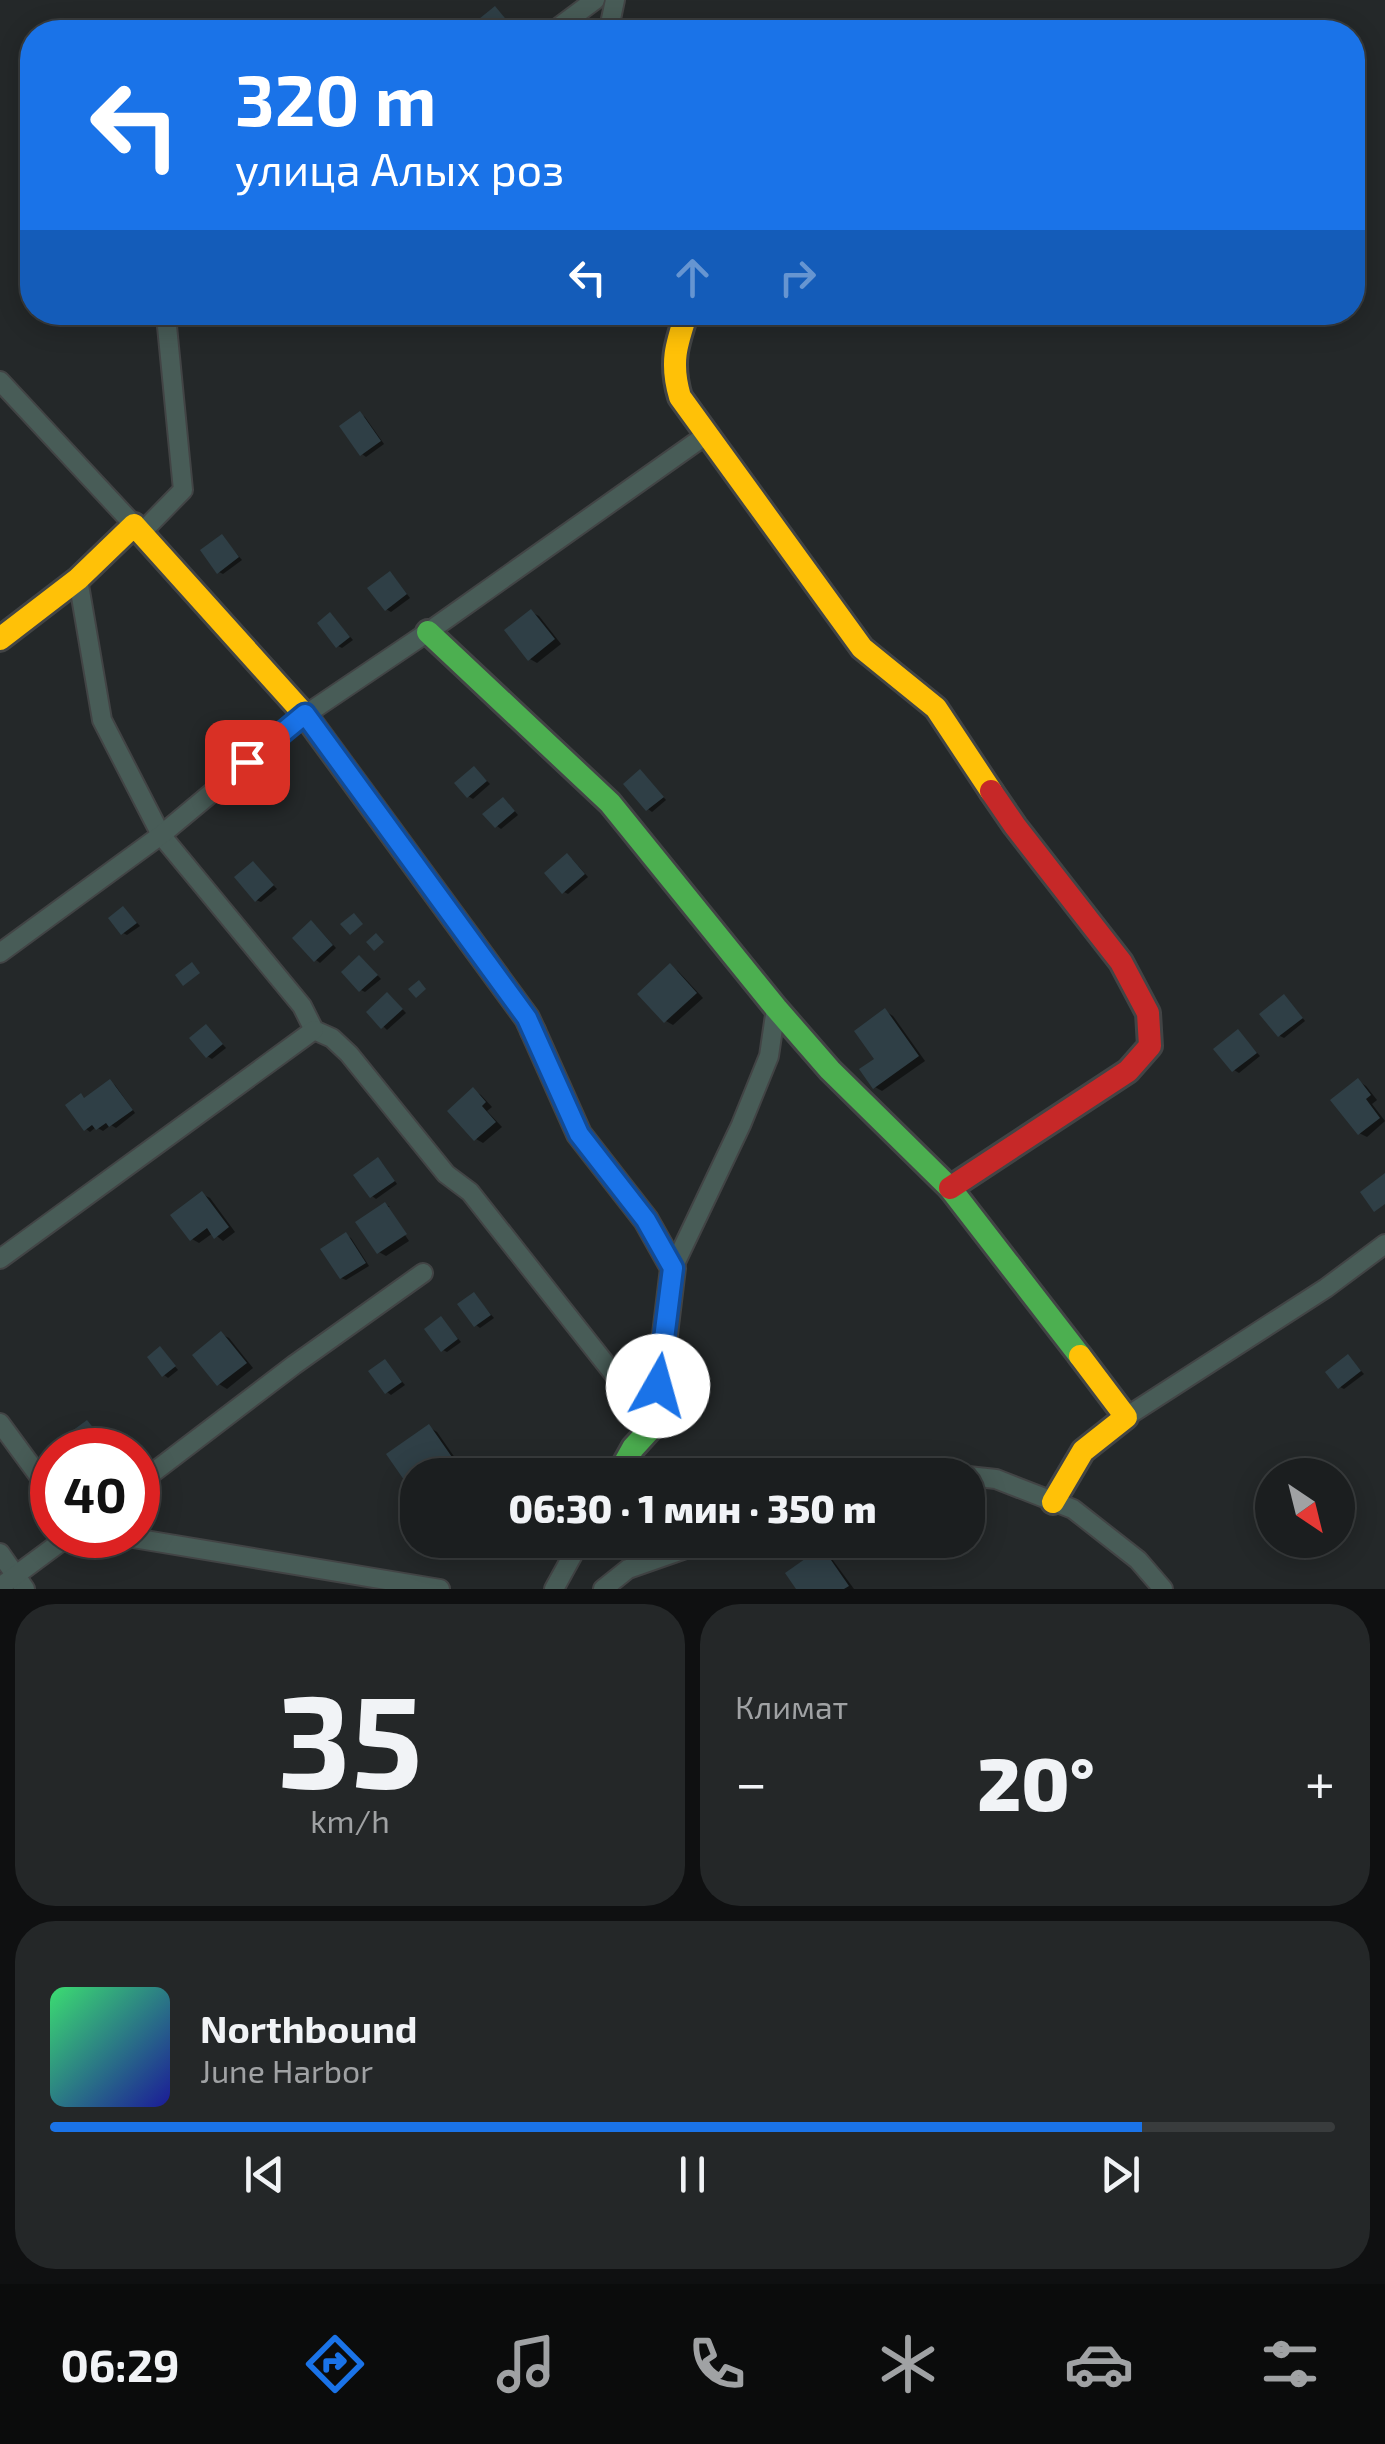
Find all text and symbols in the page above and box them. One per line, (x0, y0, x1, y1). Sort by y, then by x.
text: 320 m (235, 56, 436, 140)
icon: left (70, 60, 200, 190)
text: улица Алых роз (235, 141, 564, 195)
icon: left (560, 250, 615, 305)
icon: ahead (665, 250, 720, 305)
icon: right (770, 250, 825, 305)
pin (205, 720, 290, 805)
icon: arrive (220, 735, 275, 790)
position arrow (606, 1334, 710, 1438)
speed limit sign: 40 (30, 1428, 160, 1558)
north arrow (1255, 1458, 1355, 1558)
map controls (1255, 1458, 1355, 1558)
text: 06:30 · 1 мин · 350 m (508, 1485, 877, 1531)
text: 35 (277, 1658, 423, 1814)
text: Климат (735, 1687, 848, 1725)
text: 20° (977, 1736, 1095, 1826)
text: − (735, 1748, 767, 1814)
text: + (1305, 1748, 1335, 1814)
text: km/h (310, 1801, 390, 1839)
text: Northbound (200, 2005, 418, 2051)
text: June Harbor (200, 2051, 373, 2089)
icon: previous (237, 2147, 292, 2202)
icon: pause (665, 2147, 720, 2202)
icon: next (1093, 2147, 1148, 2202)
icon: directions (300, 2329, 370, 2399)
icon: music (491, 2329, 561, 2399)
icon: phone (682, 2329, 752, 2399)
icon: climate (873, 2329, 943, 2399)
icon: car (1064, 2329, 1134, 2399)
icon: filters (1255, 2329, 1325, 2399)
text: 06:29 (60, 2337, 180, 2391)

